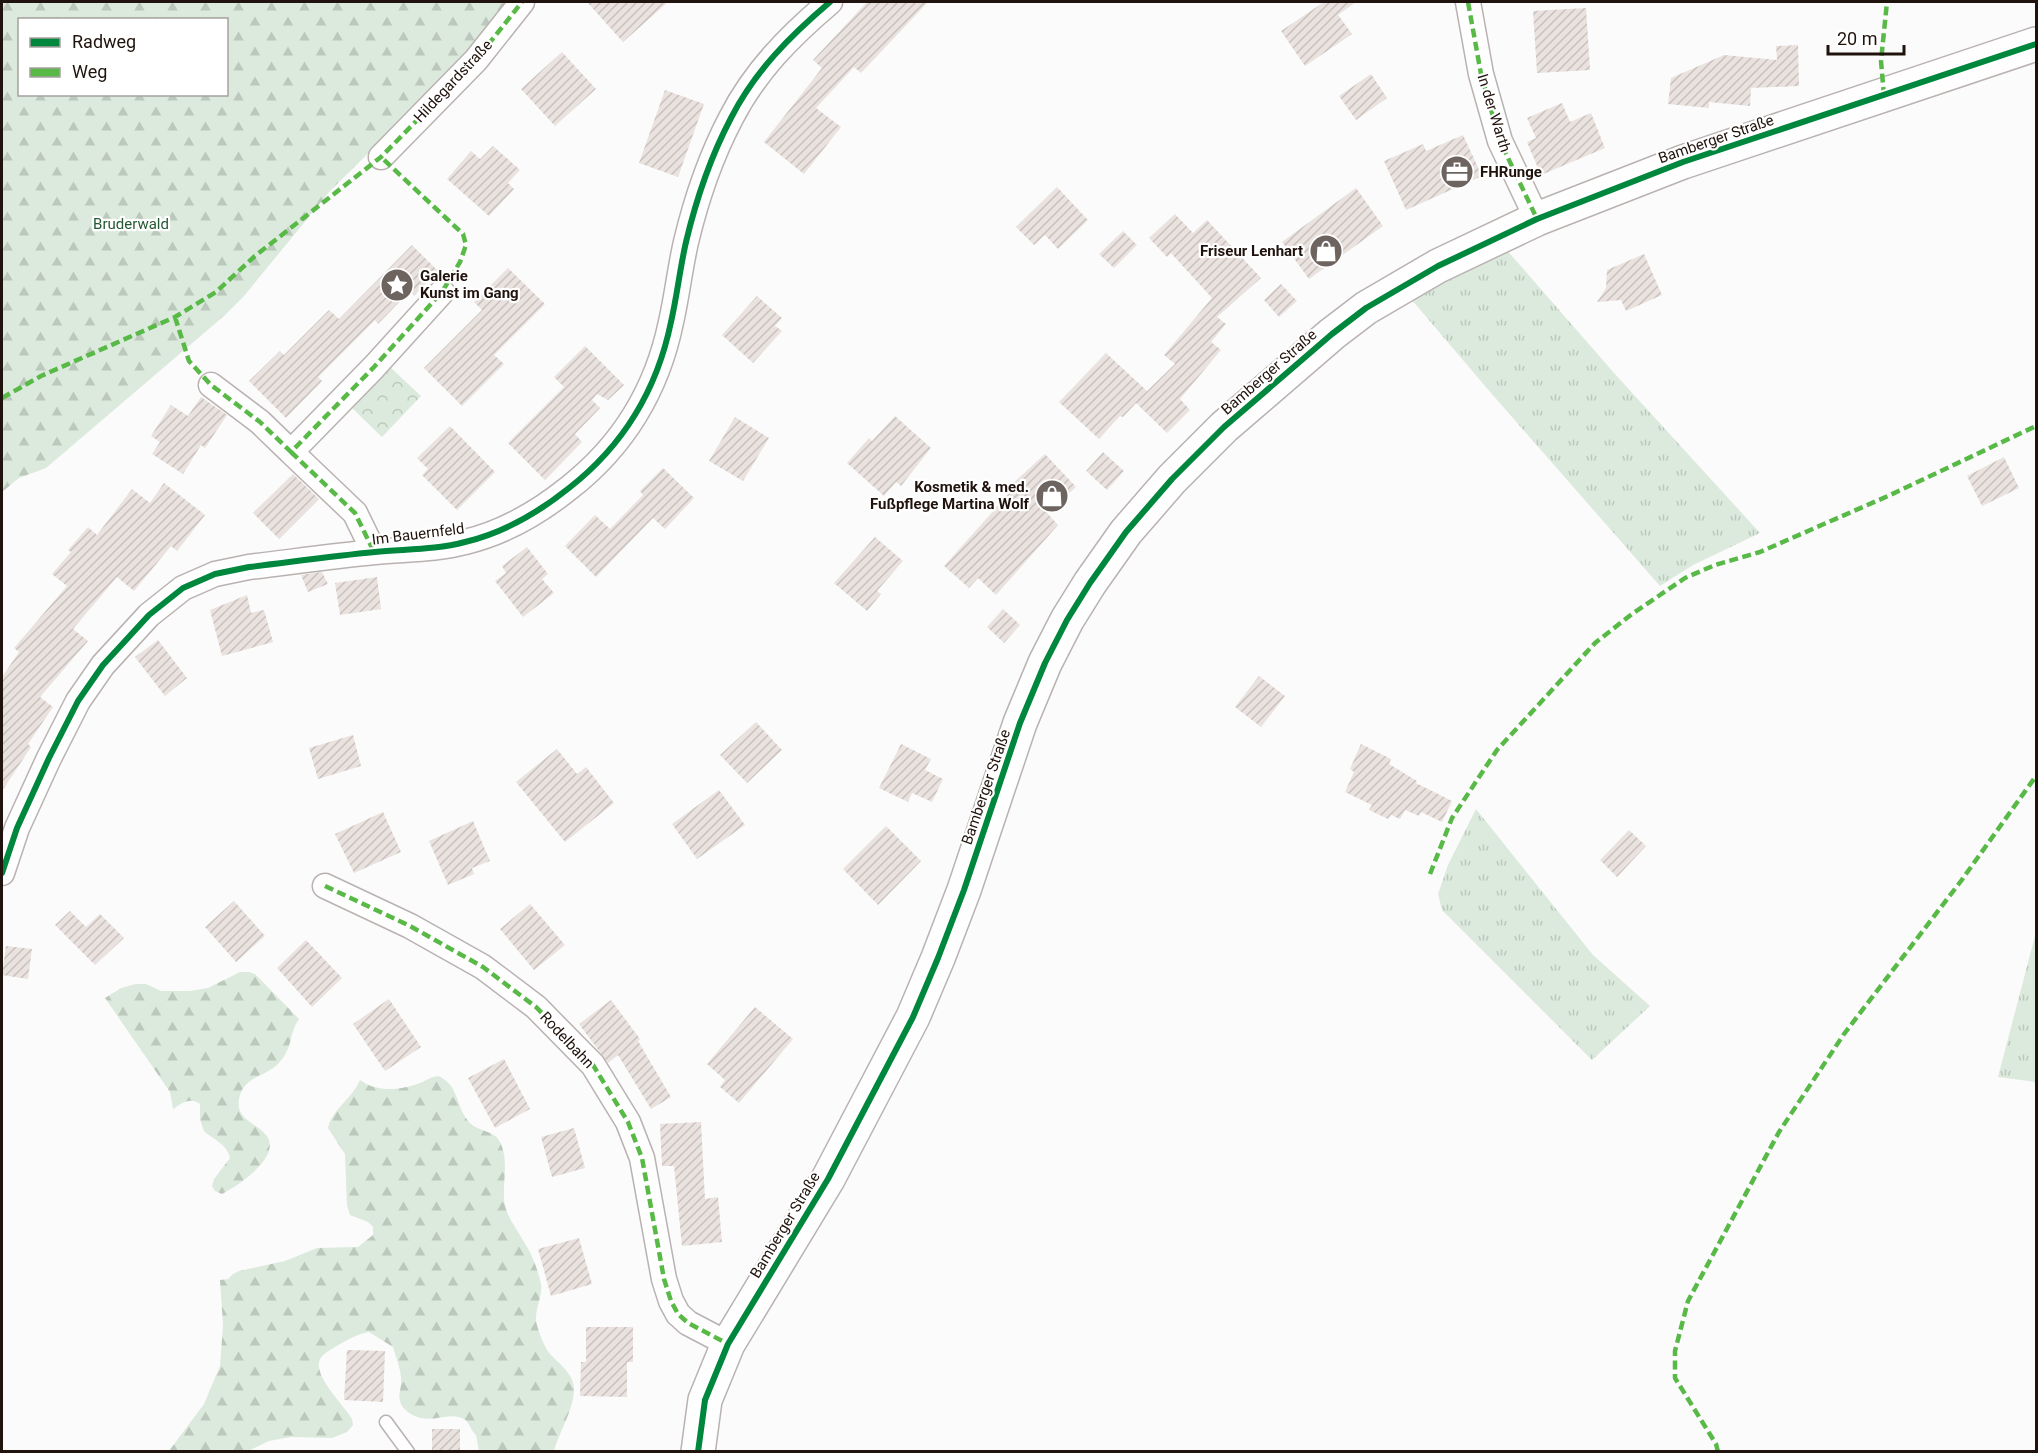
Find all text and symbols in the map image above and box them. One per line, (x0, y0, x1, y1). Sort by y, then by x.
legend (18, 18, 228, 96)
scale bar (1828, 18, 1904, 56)
text: 20 m (1837, 28, 1877, 49)
text: Radweg (72, 31, 136, 52)
street label: Hildegardstraße (410, 36, 496, 126)
text: Weg (72, 61, 107, 82)
street label: In der Warth (1474, 72, 1514, 154)
street label: Bamberger Straße (1656, 111, 1776, 167)
office icon: FHRunge (1439, 154, 1475, 190)
place label: FHRunge (1480, 163, 1542, 181)
park label: Bruderwald (93, 215, 169, 233)
shop icon: Friseur Lenhart (1308, 233, 1344, 269)
place label: Friseur Lenhart (1200, 242, 1303, 260)
place icon: Galerie Kunst im Gang (379, 267, 415, 303)
place label: Galerie Kunst im Gang (420, 267, 519, 302)
street label: Bamberger Straße (1218, 326, 1321, 418)
place label: Kosmetik & med. Fußpflege Martina Wolf (870, 478, 1030, 513)
shop icon: Kosmetik & med. Fußpflege Martina Wolf (1034, 478, 1070, 514)
street label: Im Bauernfeld (371, 519, 465, 549)
street label: Bamberger Straße (958, 727, 1014, 847)
street label: Rodelbahn (536, 1008, 598, 1072)
street label: Bamberger Straße (746, 1169, 824, 1281)

